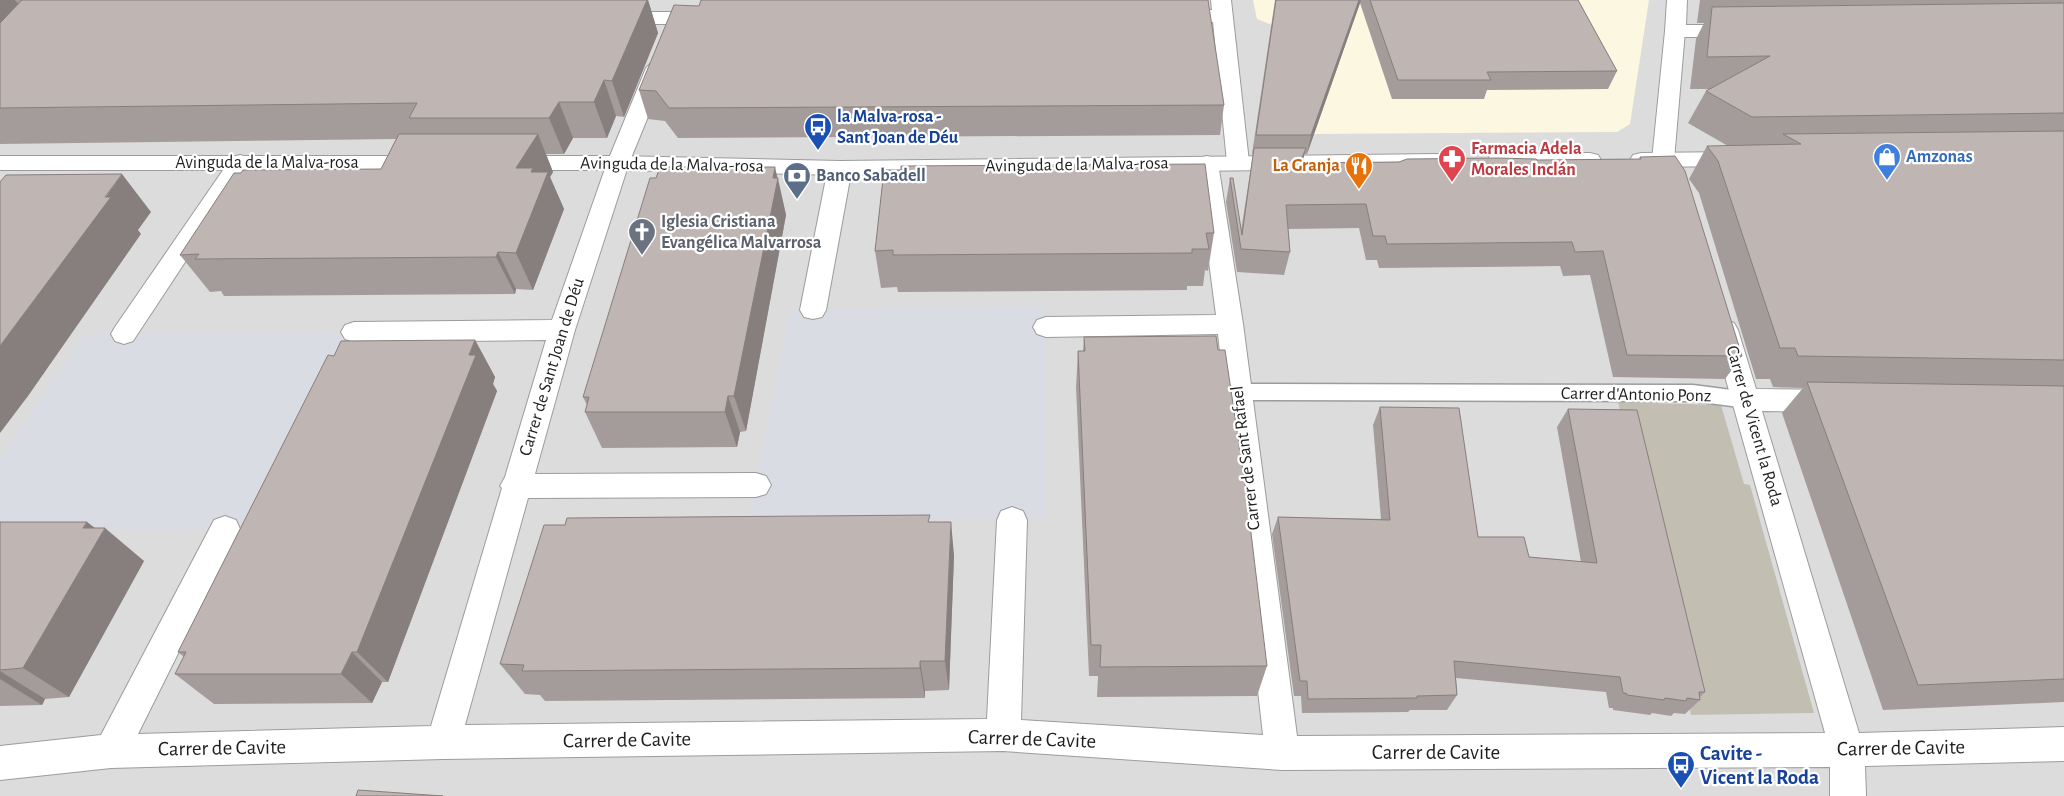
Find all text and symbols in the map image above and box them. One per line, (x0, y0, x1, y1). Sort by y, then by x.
place label: la Malva-rosa - Sant Joan de Déu (837, 108, 959, 147)
bus stop icon: la Malva-rosa - Sant Joan de Déu (803, 112, 833, 151)
place label: Farmacia Adela Morales Inclán (1471, 140, 1582, 179)
shop icon: Amzonas (1872, 142, 1902, 181)
pharmacy icon: Farmacia Adela Morales Inclán (1437, 144, 1467, 183)
place label: Amzonas (1906, 148, 1973, 166)
restaurant icon: La Granja (1344, 151, 1374, 190)
street label: Avinguda de la Malva-rosa (175, 154, 359, 172)
street label: Avinguda de la Malva-rosa (580, 154, 764, 176)
street label: Avinguda de la Malva-rosa (985, 154, 1169, 176)
place label: La Granja (1272, 157, 1340, 175)
bank icon: Banco Sabadell (782, 161, 812, 200)
place label: Banco Sabadell (816, 167, 926, 185)
place label: Iglesia Cristiana Evangélica Malvarrosa (661, 213, 822, 252)
church icon: Iglesia Cristiana Evangélica Malvarrosa (627, 217, 657, 256)
street label: Carrer de Sant Joan de Déu (516, 276, 588, 458)
street label: Carrer de Vicent la Roda (1722, 344, 1786, 508)
street label: Carrer de Sant Rafael (1228, 385, 1264, 531)
street label: Carrer d'Antonio Ponz (1561, 385, 1711, 405)
street label: Carrer de Cavite (968, 726, 1096, 752)
street label: Carrer de Cavite (563, 728, 691, 752)
street label: Carrer de Cavite (158, 736, 286, 760)
street label: Carrer de Cavite (1837, 736, 1965, 760)
street label: Carrer de Cavite (1372, 742, 1500, 763)
place label: Cavite - Vicent la Roda (1700, 743, 1819, 788)
bus stop icon: Cavite - Vicent la Roda (1666, 750, 1696, 789)

